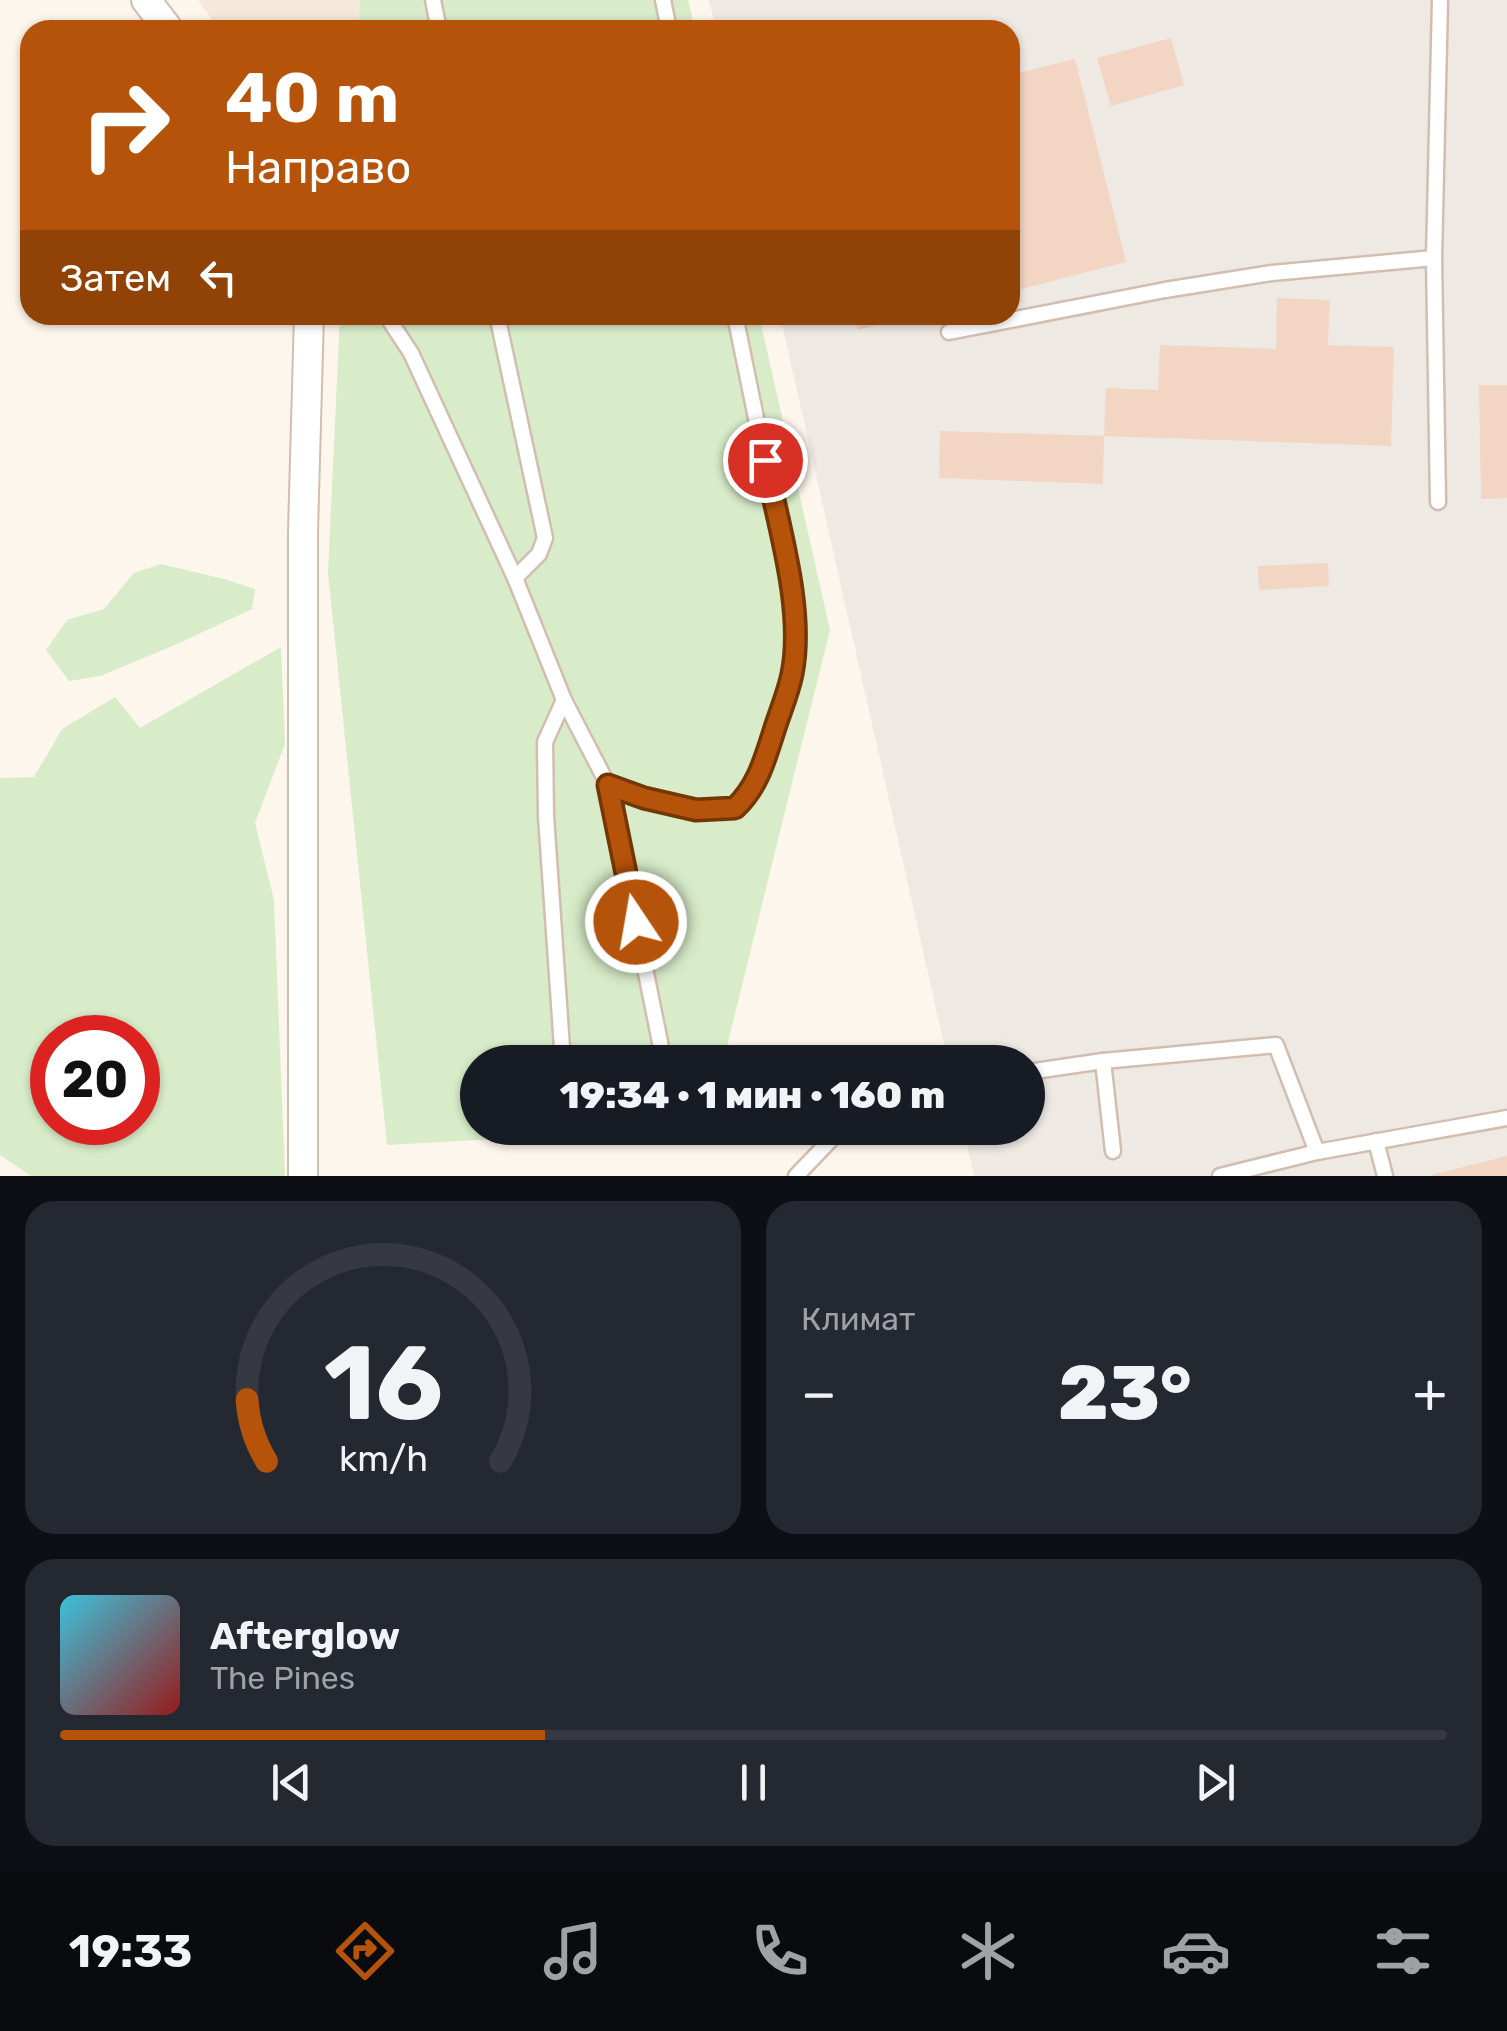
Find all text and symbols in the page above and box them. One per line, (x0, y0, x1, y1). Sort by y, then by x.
text: 40 m (225, 57, 399, 140)
icon: right (60, 60, 190, 190)
text: Направо (225, 141, 411, 194)
icon: left (191, 250, 246, 305)
text: Затем (60, 255, 171, 301)
pin (723, 418, 808, 503)
icon: arrive (738, 433, 793, 488)
position arrow (584, 870, 688, 974)
speed limit sign: 20 (30, 1015, 160, 1145)
text: 19:34 · 1 мин · 160 m (560, 1072, 945, 1118)
text: Климат (801, 1300, 915, 1338)
text: 16 (323, 1322, 443, 1445)
text: 23° (1058, 1349, 1192, 1438)
text: − (801, 1361, 837, 1426)
text: + (1413, 1361, 1447, 1426)
text: km/h (338, 1438, 428, 1480)
text: Afterglow (210, 1613, 400, 1659)
text: The Pines (210, 1659, 355, 1697)
icon: previous (264, 1755, 319, 1810)
icon: pause (726, 1755, 781, 1810)
icon: next (1188, 1755, 1243, 1810)
icon: directions (330, 1916, 400, 1986)
icon: music (538, 1916, 608, 1986)
icon: phone (745, 1916, 815, 1986)
icon: climate (953, 1916, 1023, 1986)
icon: car (1161, 1916, 1231, 1986)
icon: filters (1368, 1916, 1438, 1986)
text: 19:33 (69, 1925, 192, 1978)

